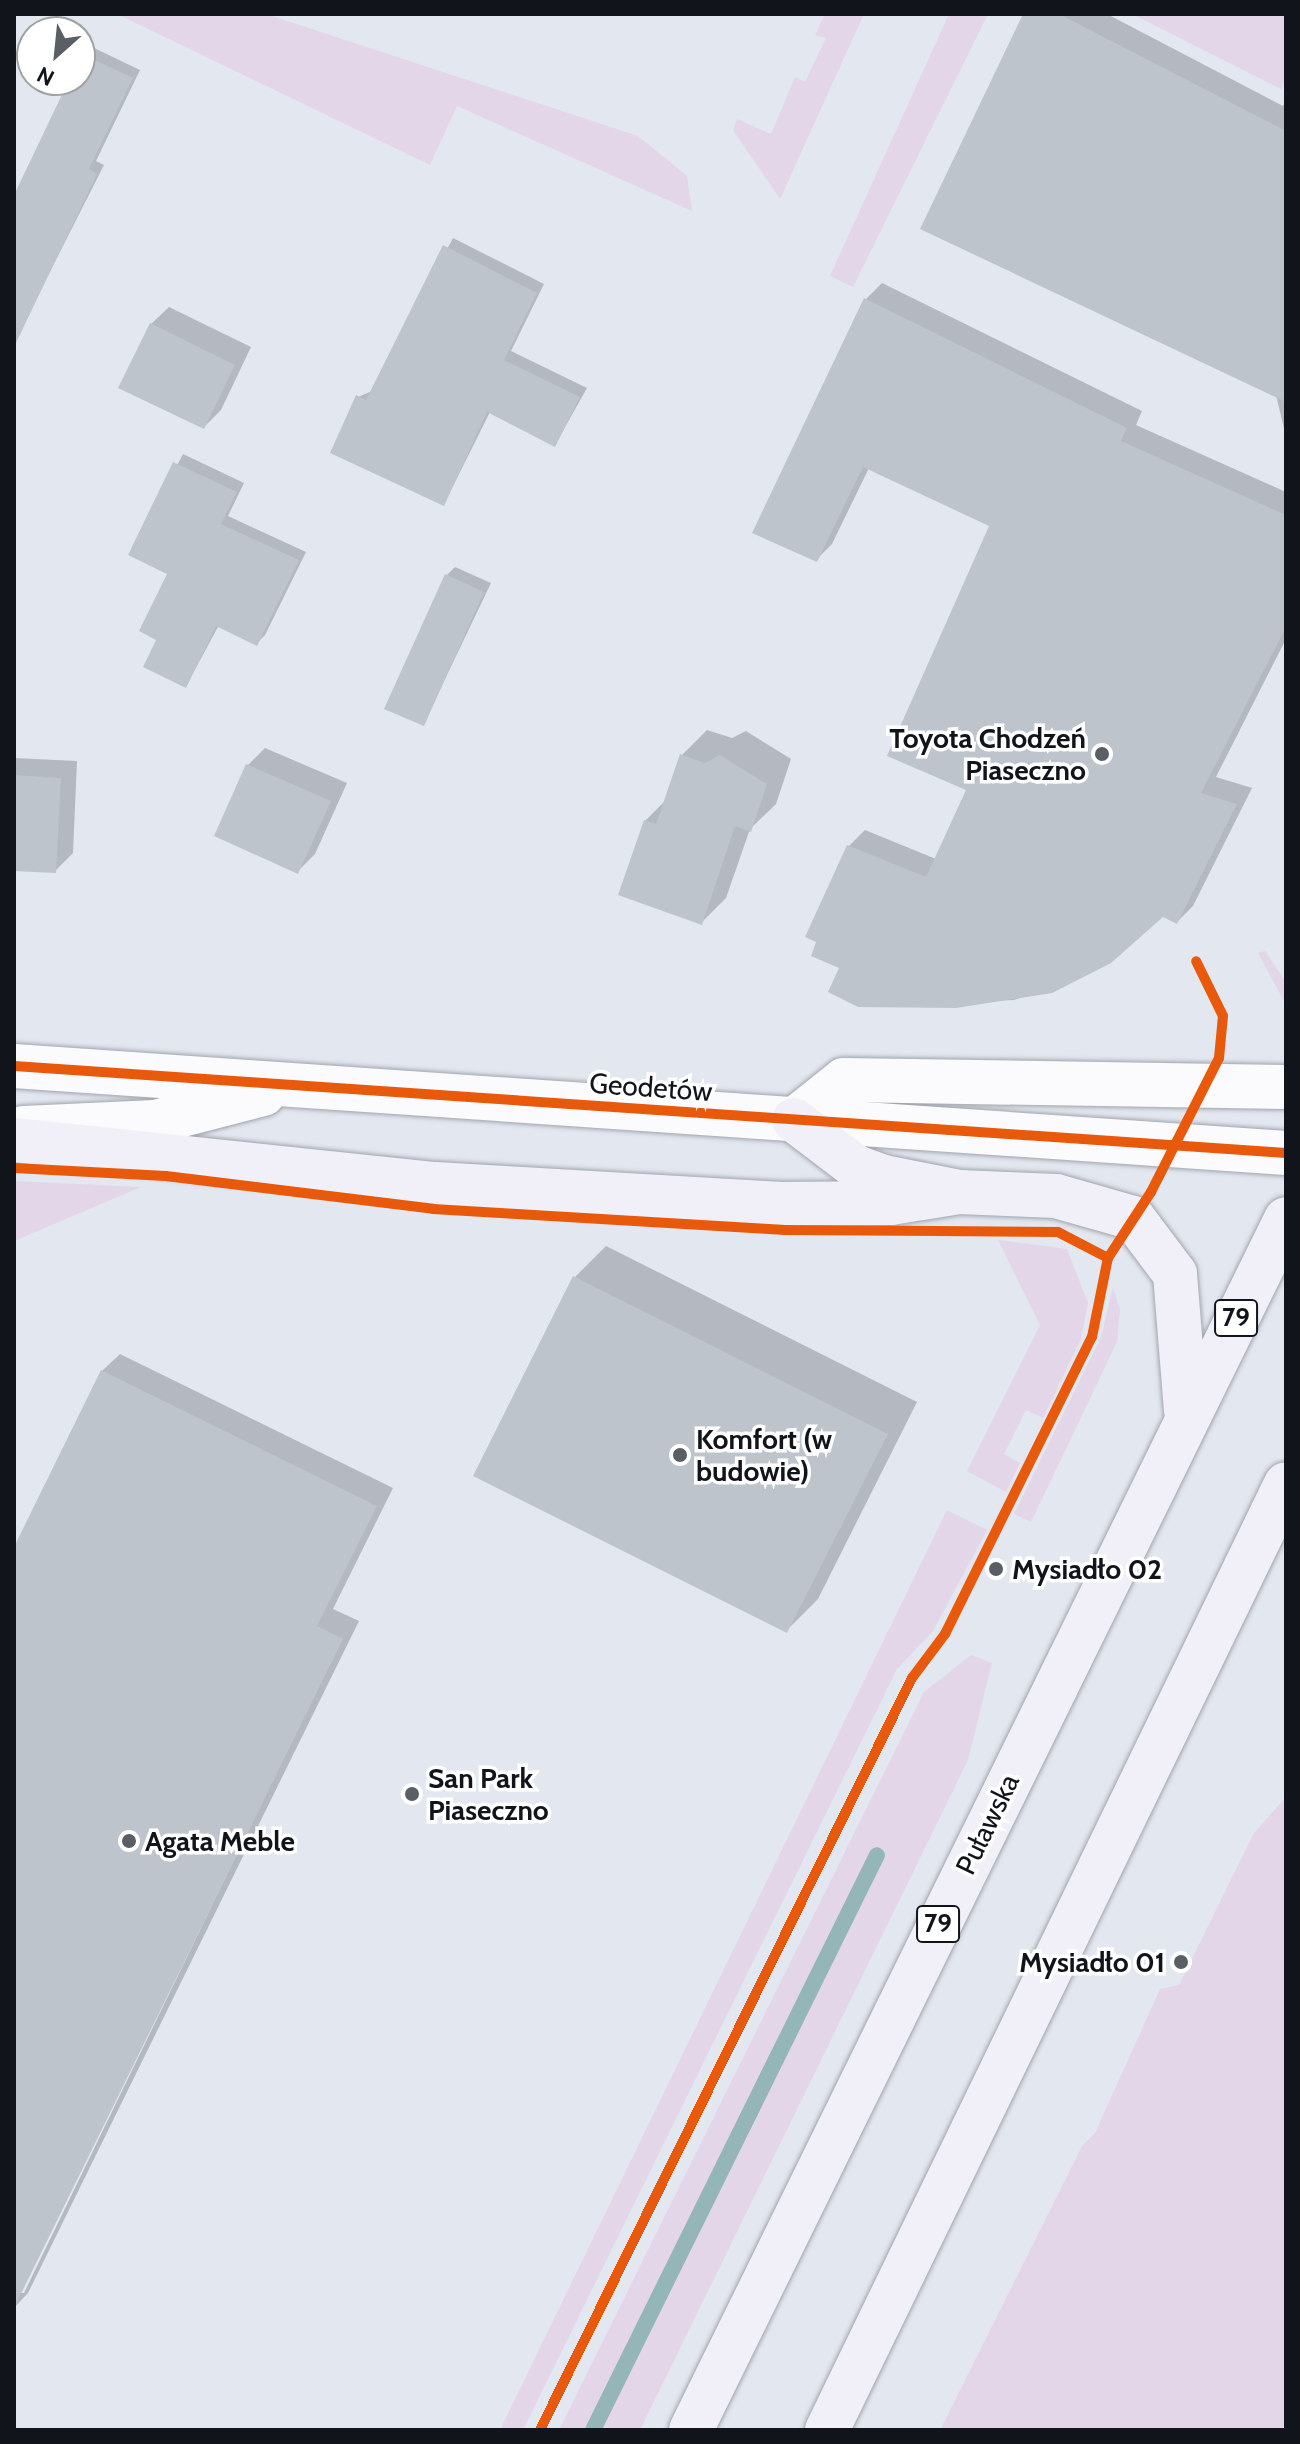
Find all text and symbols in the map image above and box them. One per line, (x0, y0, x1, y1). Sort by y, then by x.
north arrow (16, 16, 96, 96)
text: N (33, 60, 59, 92)
place label: Toyota Chodzeń Piaseczno (889, 721, 1086, 787)
marker: Toyota Chodzeń Piaseczno (1093, 745, 1111, 763)
street label: Geodetów (588, 1066, 714, 1108)
road number: 79 (1214, 1296, 1258, 1340)
place label: Komfort (w budowie) (696, 1422, 832, 1488)
marker: Komfort (w budowie) (671, 1446, 689, 1464)
place label: Mysiadło 02 (1012, 1552, 1162, 1586)
marker: Mysiadło 02 (987, 1560, 1005, 1578)
place label: San Park Piaseczno (428, 1761, 549, 1827)
street label: Puławska (948, 1768, 1026, 1880)
marker: San Park Piaseczno (403, 1785, 421, 1803)
place label: Agata Meble (145, 1824, 295, 1858)
marker: Agata Meble (120, 1832, 138, 1850)
road number: 79 (916, 1902, 960, 1946)
place label: Mysiadło 01 (1019, 1945, 1165, 1979)
marker: Mysiadło 01 (1172, 1953, 1190, 1971)

